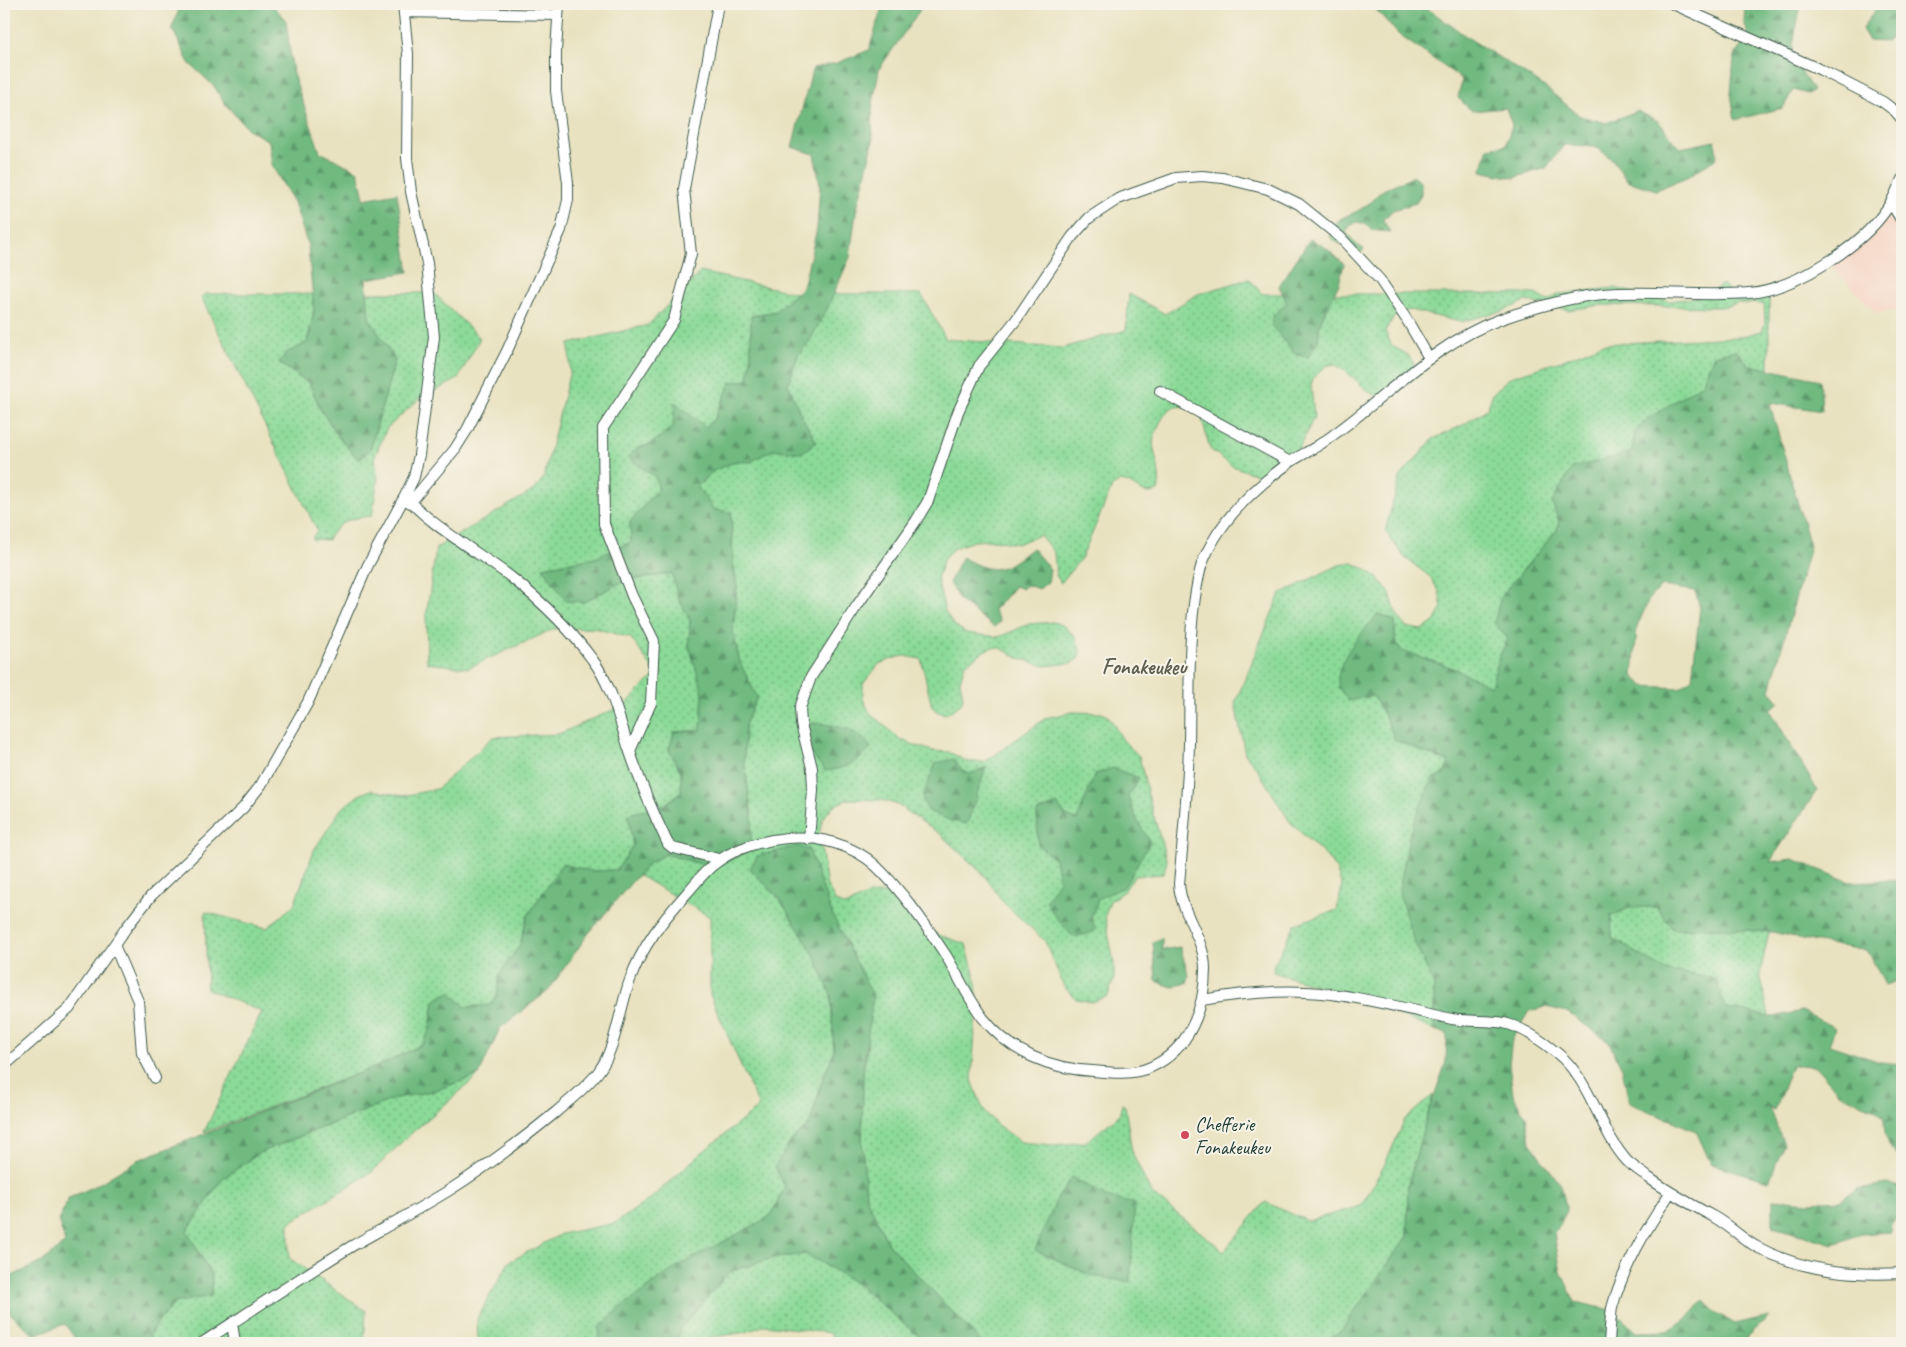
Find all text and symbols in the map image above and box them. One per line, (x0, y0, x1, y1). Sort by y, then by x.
district label: Fonakeukeu (1102, 653, 1188, 681)
place label: Chefferie Fonakeukeu (1195, 1112, 1272, 1160)
marker: Chefferie Fonakeukeu (1179, 1129, 1191, 1141)

